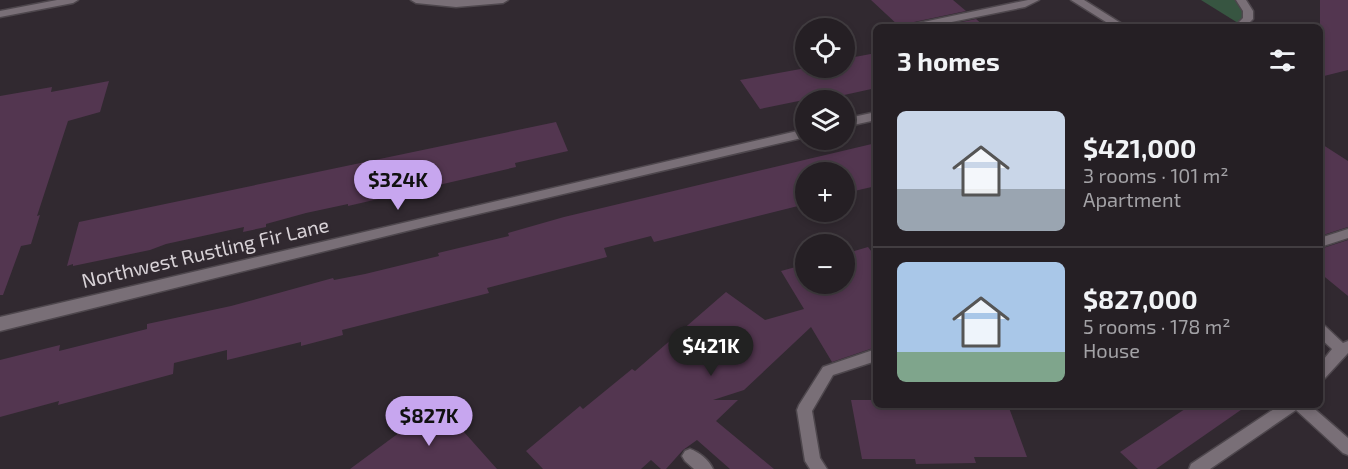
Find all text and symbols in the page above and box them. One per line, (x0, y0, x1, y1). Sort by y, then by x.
map controls (795, 18, 855, 294)
button: locate (795, 18, 855, 78)
icon: filters (1266, 44, 1299, 77)
text: 3 homes (897, 45, 1000, 76)
button: layers (795, 90, 855, 150)
text: $421,000 (1083, 132, 1197, 163)
icon: home (945, 135, 1017, 207)
pin: $324K (356, 160, 440, 211)
button: + (795, 162, 855, 222)
text: 3 rooms · 101 m² (1083, 163, 1229, 187)
text: $324K (368, 167, 428, 191)
text: Apartment (1083, 187, 1181, 211)
street label: Northwest Rustling Fir Lane (79, 212, 331, 292)
button: − (795, 234, 855, 294)
text: $827,000 (1083, 283, 1198, 314)
icon: home (945, 286, 1017, 358)
text: 5 rooms · 178 m² (1083, 314, 1231, 338)
pin: $421K (669, 326, 753, 377)
text: $421K (682, 333, 740, 357)
text: House (1083, 338, 1140, 362)
pin: $827K (387, 396, 471, 447)
text: $827K (400, 403, 458, 427)

